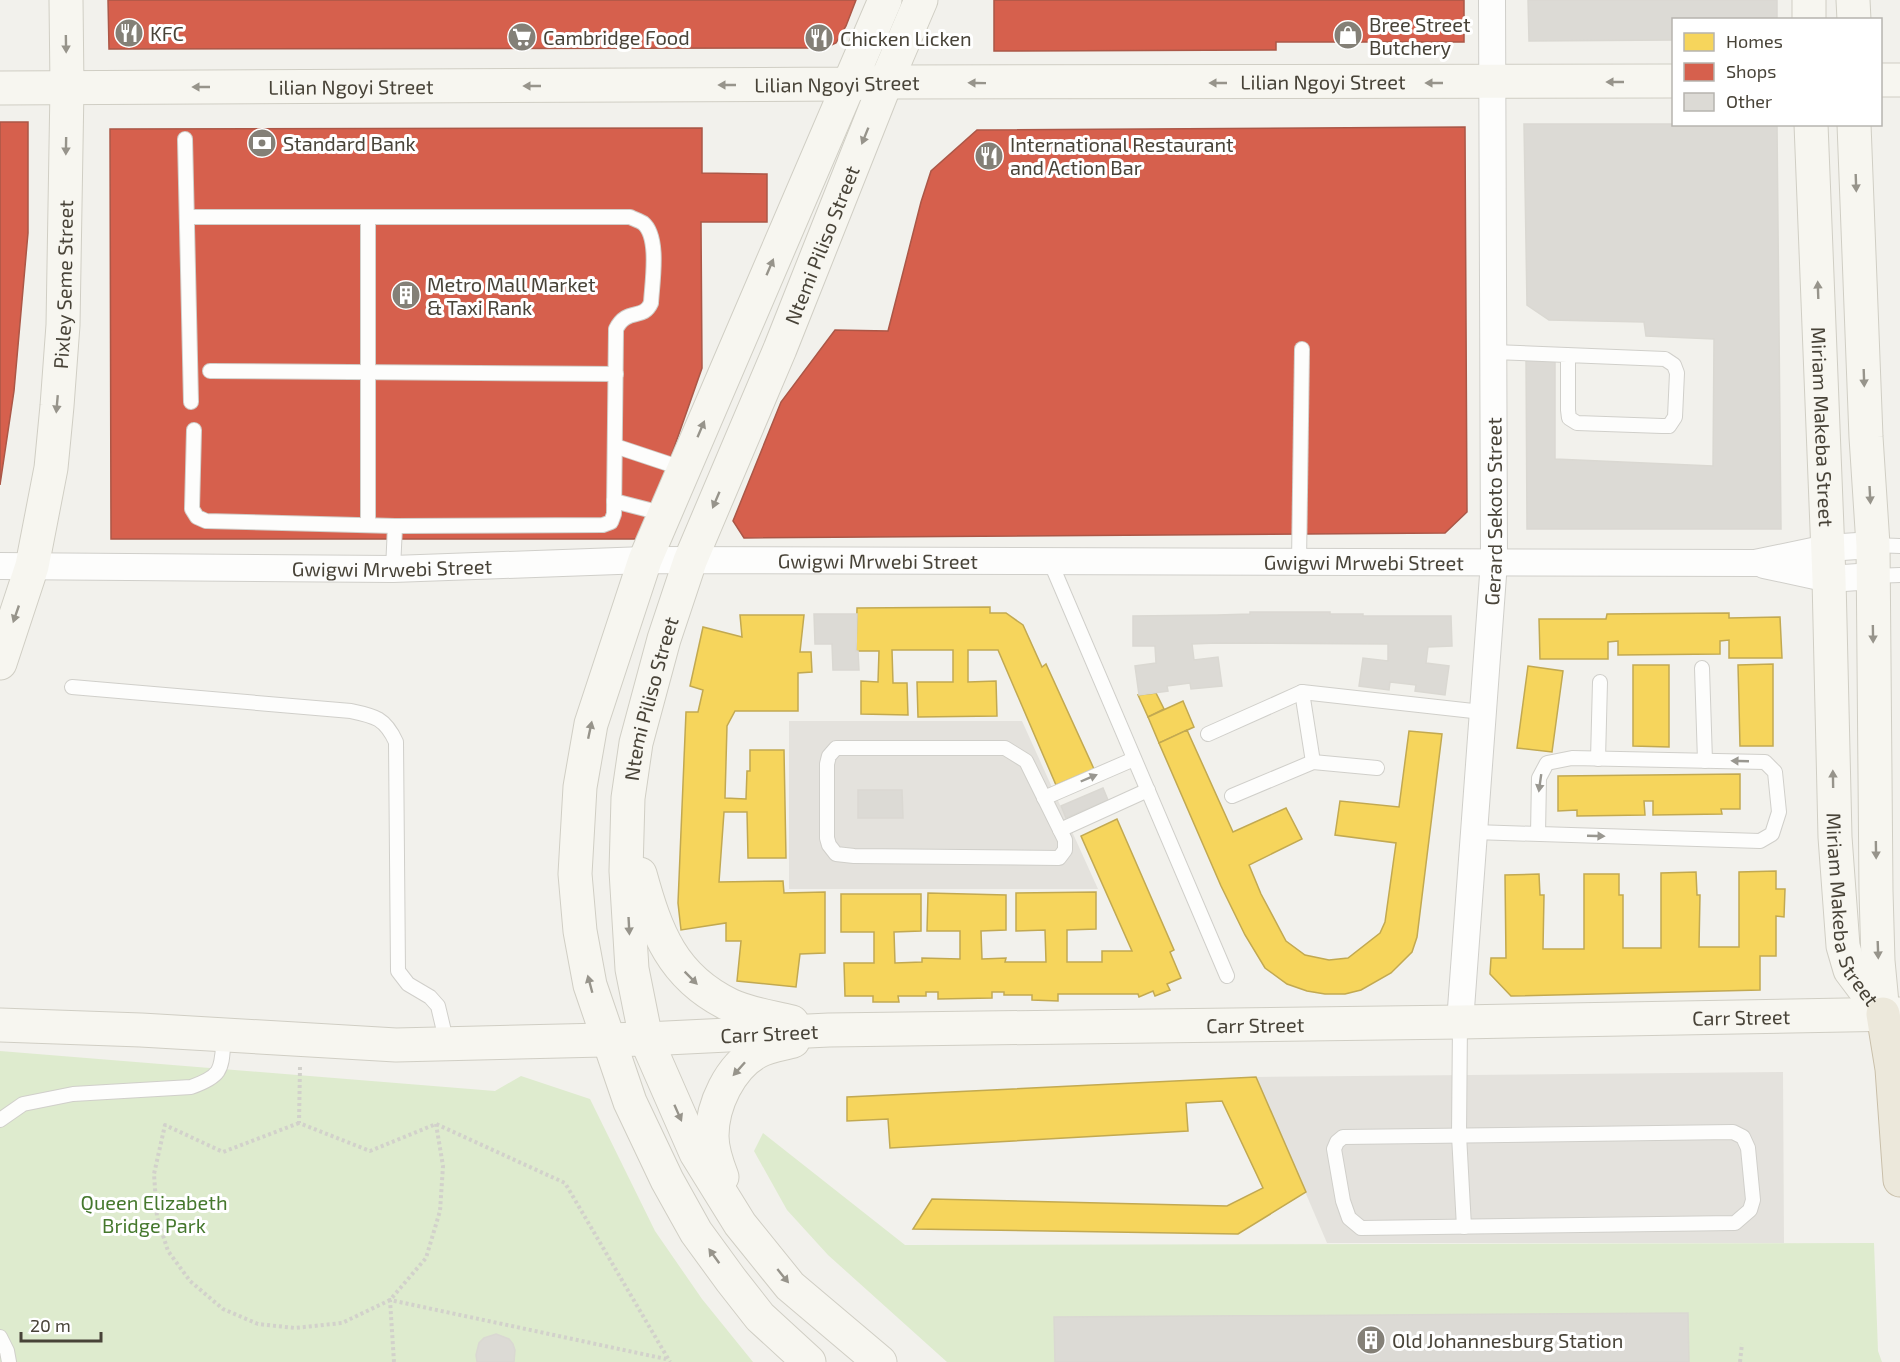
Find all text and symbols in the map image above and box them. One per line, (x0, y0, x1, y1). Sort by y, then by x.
place label: Bree Street Butchery (1369, 12, 1471, 59)
restaurant icon: KFC (113, 17, 145, 49)
legend (1672, 18, 1882, 126)
shop icon: Bree Street Butchery (1332, 19, 1364, 51)
place label: KFC (150, 21, 184, 45)
supermarket icon: Cambridge Food (506, 21, 538, 53)
restaurant icon: Chicken Licken (803, 22, 835, 54)
place label: Cambridge Food (543, 25, 690, 49)
place label: Chicken Licken (840, 26, 972, 50)
text: Homes (1726, 30, 1783, 52)
one-way arrow (61, 34, 71, 53)
text: Shops (1726, 60, 1776, 82)
street label: Lilian Ngoyi Street (1240, 69, 1406, 94)
street label: Lilian Ngoyi Street (754, 70, 920, 96)
street label: Lilian Ngoyi Street (268, 74, 434, 99)
one-way arrow (1606, 77, 1625, 87)
one-way arrow (968, 78, 987, 88)
one-way arrow (1208, 78, 1227, 88)
one-way arrow (1424, 78, 1443, 88)
one-way arrow (717, 80, 736, 90)
one-way arrow (522, 81, 541, 90)
one-way arrow (192, 82, 211, 92)
text: Other (1726, 90, 1772, 112)
bank icon: Standard Bank (246, 127, 278, 159)
one-way arrow (860, 127, 869, 145)
place label: Standard Bank (283, 131, 416, 155)
place label: International Restaurant and Action Bar (1010, 132, 1234, 179)
one-way arrow (61, 136, 71, 155)
restaurant icon: International Restaurant and Action Bar (973, 140, 1005, 172)
street label: Ntemi Piliso Street (779, 162, 864, 328)
one-way arrow (1852, 173, 1861, 192)
street label: Pixley Seme Street (48, 199, 77, 370)
one-way arrow (766, 258, 775, 276)
place label: Metro Mall Market & Taxi Rank (427, 272, 596, 319)
building icon: Metro Mall Market & Taxi Rank (390, 279, 422, 311)
one-way arrow (1813, 281, 1822, 300)
street label: Miriam Makeba Street (1807, 326, 1839, 528)
one-way arrow (1860, 368, 1869, 387)
one-way arrow (53, 394, 62, 413)
street label: Gerard Sekoto Street (1479, 417, 1506, 606)
one-way arrow (696, 420, 706, 438)
one-way arrow (1865, 486, 1874, 505)
one-way arrow (711, 491, 721, 509)
street label: Gwigwi Mrwebi Street (778, 548, 978, 573)
street label: Gwigwi Mrwebi Street (1264, 550, 1464, 574)
street label: Gwigwi Mrwebi Street (292, 553, 493, 581)
one-way arrow (11, 606, 21, 624)
street label: Ntemi Piliso Street (619, 613, 683, 782)
one-way arrow (1869, 625, 1878, 644)
one-way arrow (586, 720, 595, 739)
one-way arrow (1731, 757, 1750, 766)
one-way arrow (1829, 770, 1838, 789)
one-way arrow (1081, 773, 1099, 783)
one-way arrow (1535, 774, 1545, 793)
street label: Miriam Makeba Street (1822, 812, 1885, 1011)
one-way arrow (1587, 831, 1606, 841)
one-way arrow (1871, 841, 1880, 860)
one-way arrow (625, 917, 634, 936)
one-way arrow (1873, 940, 1883, 959)
one-way arrow (683, 971, 697, 985)
one-way arrow (585, 975, 594, 993)
street label: Carr Street (1692, 1004, 1791, 1030)
street label: Carr Street (1206, 1012, 1305, 1037)
street label: Carr Street (720, 1019, 819, 1047)
one-way arrow (732, 1061, 745, 1076)
one-way arrow (673, 1104, 683, 1122)
park label: Queen Elizabeth Bridge Park (81, 1190, 228, 1237)
one-way arrow (708, 1249, 720, 1265)
one-way arrow (776, 1268, 789, 1284)
scale bar (21, 1305, 100, 1343)
text: 20 m (30, 1314, 71, 1336)
building icon: Old Johannesburg Station (1355, 1324, 1387, 1356)
place label: Old Johannesburg Station (1392, 1328, 1623, 1352)

